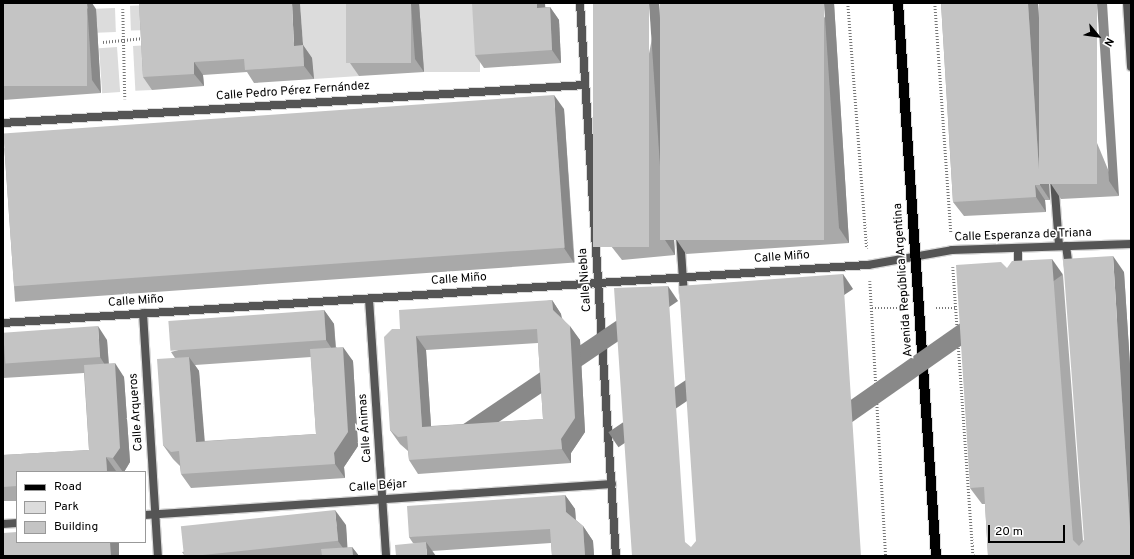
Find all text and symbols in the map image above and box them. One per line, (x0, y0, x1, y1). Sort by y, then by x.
north arrow (1078, 16, 1118, 56)
text: N (1100, 35, 1117, 49)
street label: Calle Pedro Pérez Fernández (216, 79, 370, 105)
street label: Avenida República Argentina (891, 202, 917, 358)
street label: Calle Esperanza de Triana (954, 226, 1092, 246)
street label: Calle Niebla (577, 248, 595, 312)
street label: Calle Miño (754, 249, 810, 267)
street label: Calle Miño (431, 271, 487, 289)
street label: Calle Miño (108, 293, 164, 311)
street label: Calle Arqueros (127, 372, 147, 452)
street label: Calle Ánimas (356, 393, 376, 463)
legend (16, 471, 146, 543)
street label: Calle Béjar (348, 478, 408, 496)
text: Road (54, 479, 82, 495)
text: Park (54, 499, 79, 515)
scale bar (990, 517, 1067, 543)
text: Building (54, 519, 98, 535)
text: 20 m (995, 524, 1023, 540)

